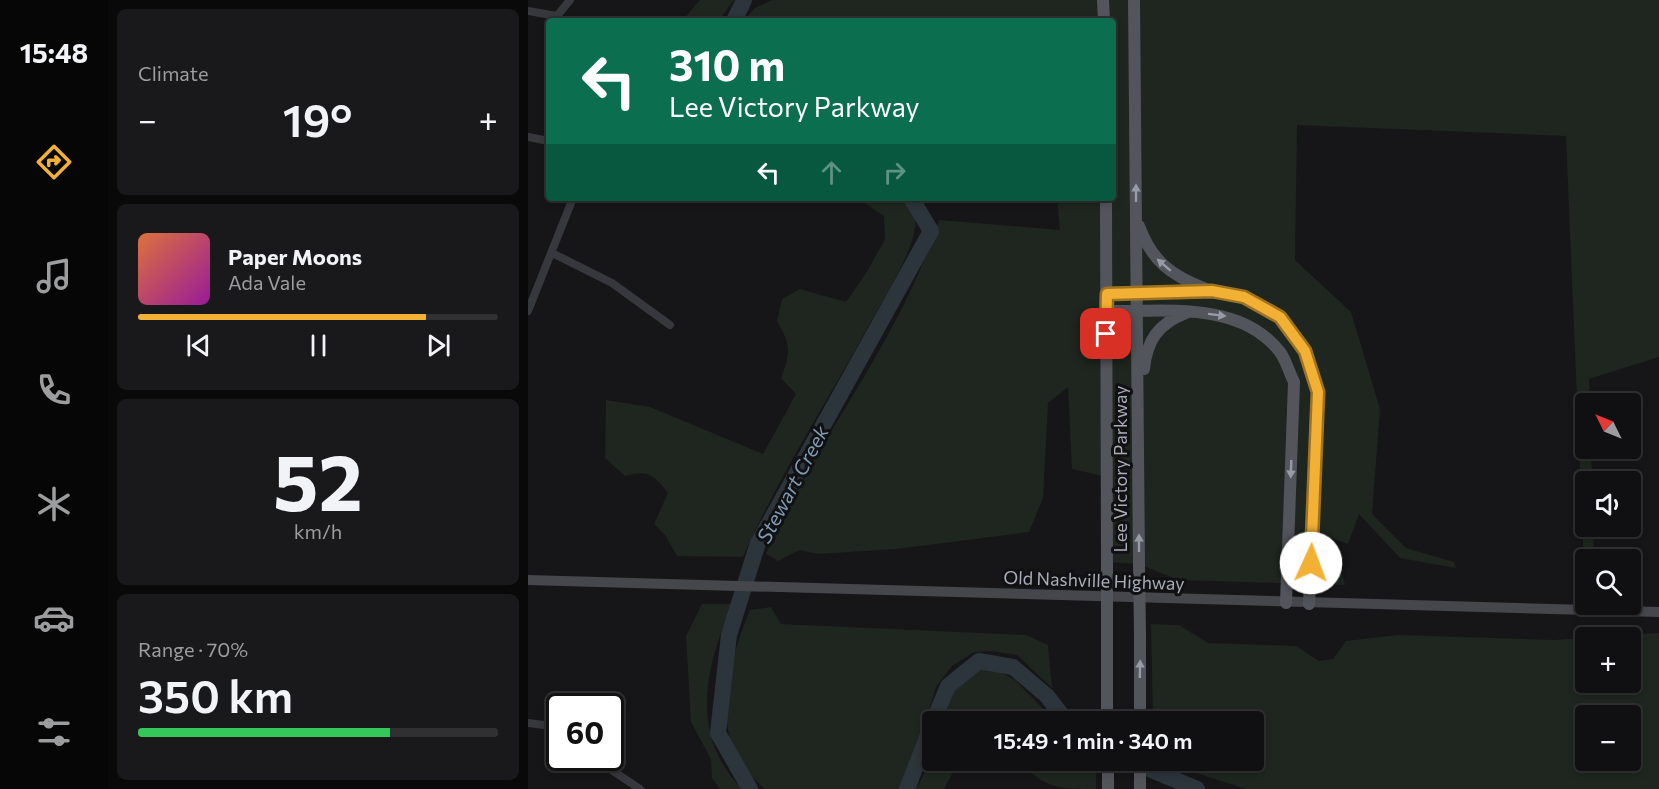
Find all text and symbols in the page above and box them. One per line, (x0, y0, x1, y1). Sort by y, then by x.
text: 15:48 (20, 36, 88, 69)
text: 310 m (669, 38, 785, 90)
icon: left (570, 42, 648, 120)
text: Climate (138, 61, 208, 85)
text: Lee Victory Parkway (669, 90, 920, 123)
text: 19° (283, 91, 352, 146)
text: − (138, 98, 157, 139)
text: + (479, 98, 498, 139)
icon: directions (33, 141, 75, 183)
icon: left (752, 156, 785, 189)
icon: ahead (815, 156, 848, 189)
icon: right (878, 156, 911, 189)
one-way arrow (1131, 184, 1141, 203)
text: Paper Moons (228, 243, 362, 270)
icon: music (33, 255, 75, 297)
one-way arrow (1156, 258, 1171, 272)
text: Ada Vale (228, 270, 306, 294)
pin (1080, 308, 1131, 359)
one-way arrow (1207, 310, 1226, 320)
icon: arrive (1089, 317, 1122, 350)
icon: previous (182, 329, 215, 362)
icon: pause (302, 329, 335, 362)
icon: next (422, 329, 455, 362)
icon: phone (33, 369, 75, 411)
street label: Lee Victory Parkway (1109, 386, 1131, 553)
north arrow (1575, 393, 1641, 459)
map controls (1575, 393, 1641, 771)
water label: Stewart Creek (751, 420, 834, 547)
text: 52 (273, 432, 363, 527)
one-way arrow (1286, 459, 1295, 478)
button: sound (1575, 471, 1641, 537)
icon: climate (33, 483, 75, 525)
text: km/h (294, 519, 342, 543)
position arrow (1279, 531, 1343, 595)
one-way arrow (1134, 533, 1143, 552)
button: search (1575, 549, 1641, 615)
street label: Old Nashville Highway (1003, 566, 1185, 594)
icon: car (33, 597, 75, 639)
button: + (1575, 627, 1641, 693)
text: Range · 70% (138, 637, 248, 661)
one-way arrow (1135, 660, 1145, 679)
text: 350 km (138, 667, 293, 722)
speed limit sign: 60 (546, 693, 624, 771)
button: − (1575, 705, 1641, 771)
icon: filters (33, 711, 75, 753)
text: 15:49 · 1 min · 340 m (994, 727, 1192, 754)

